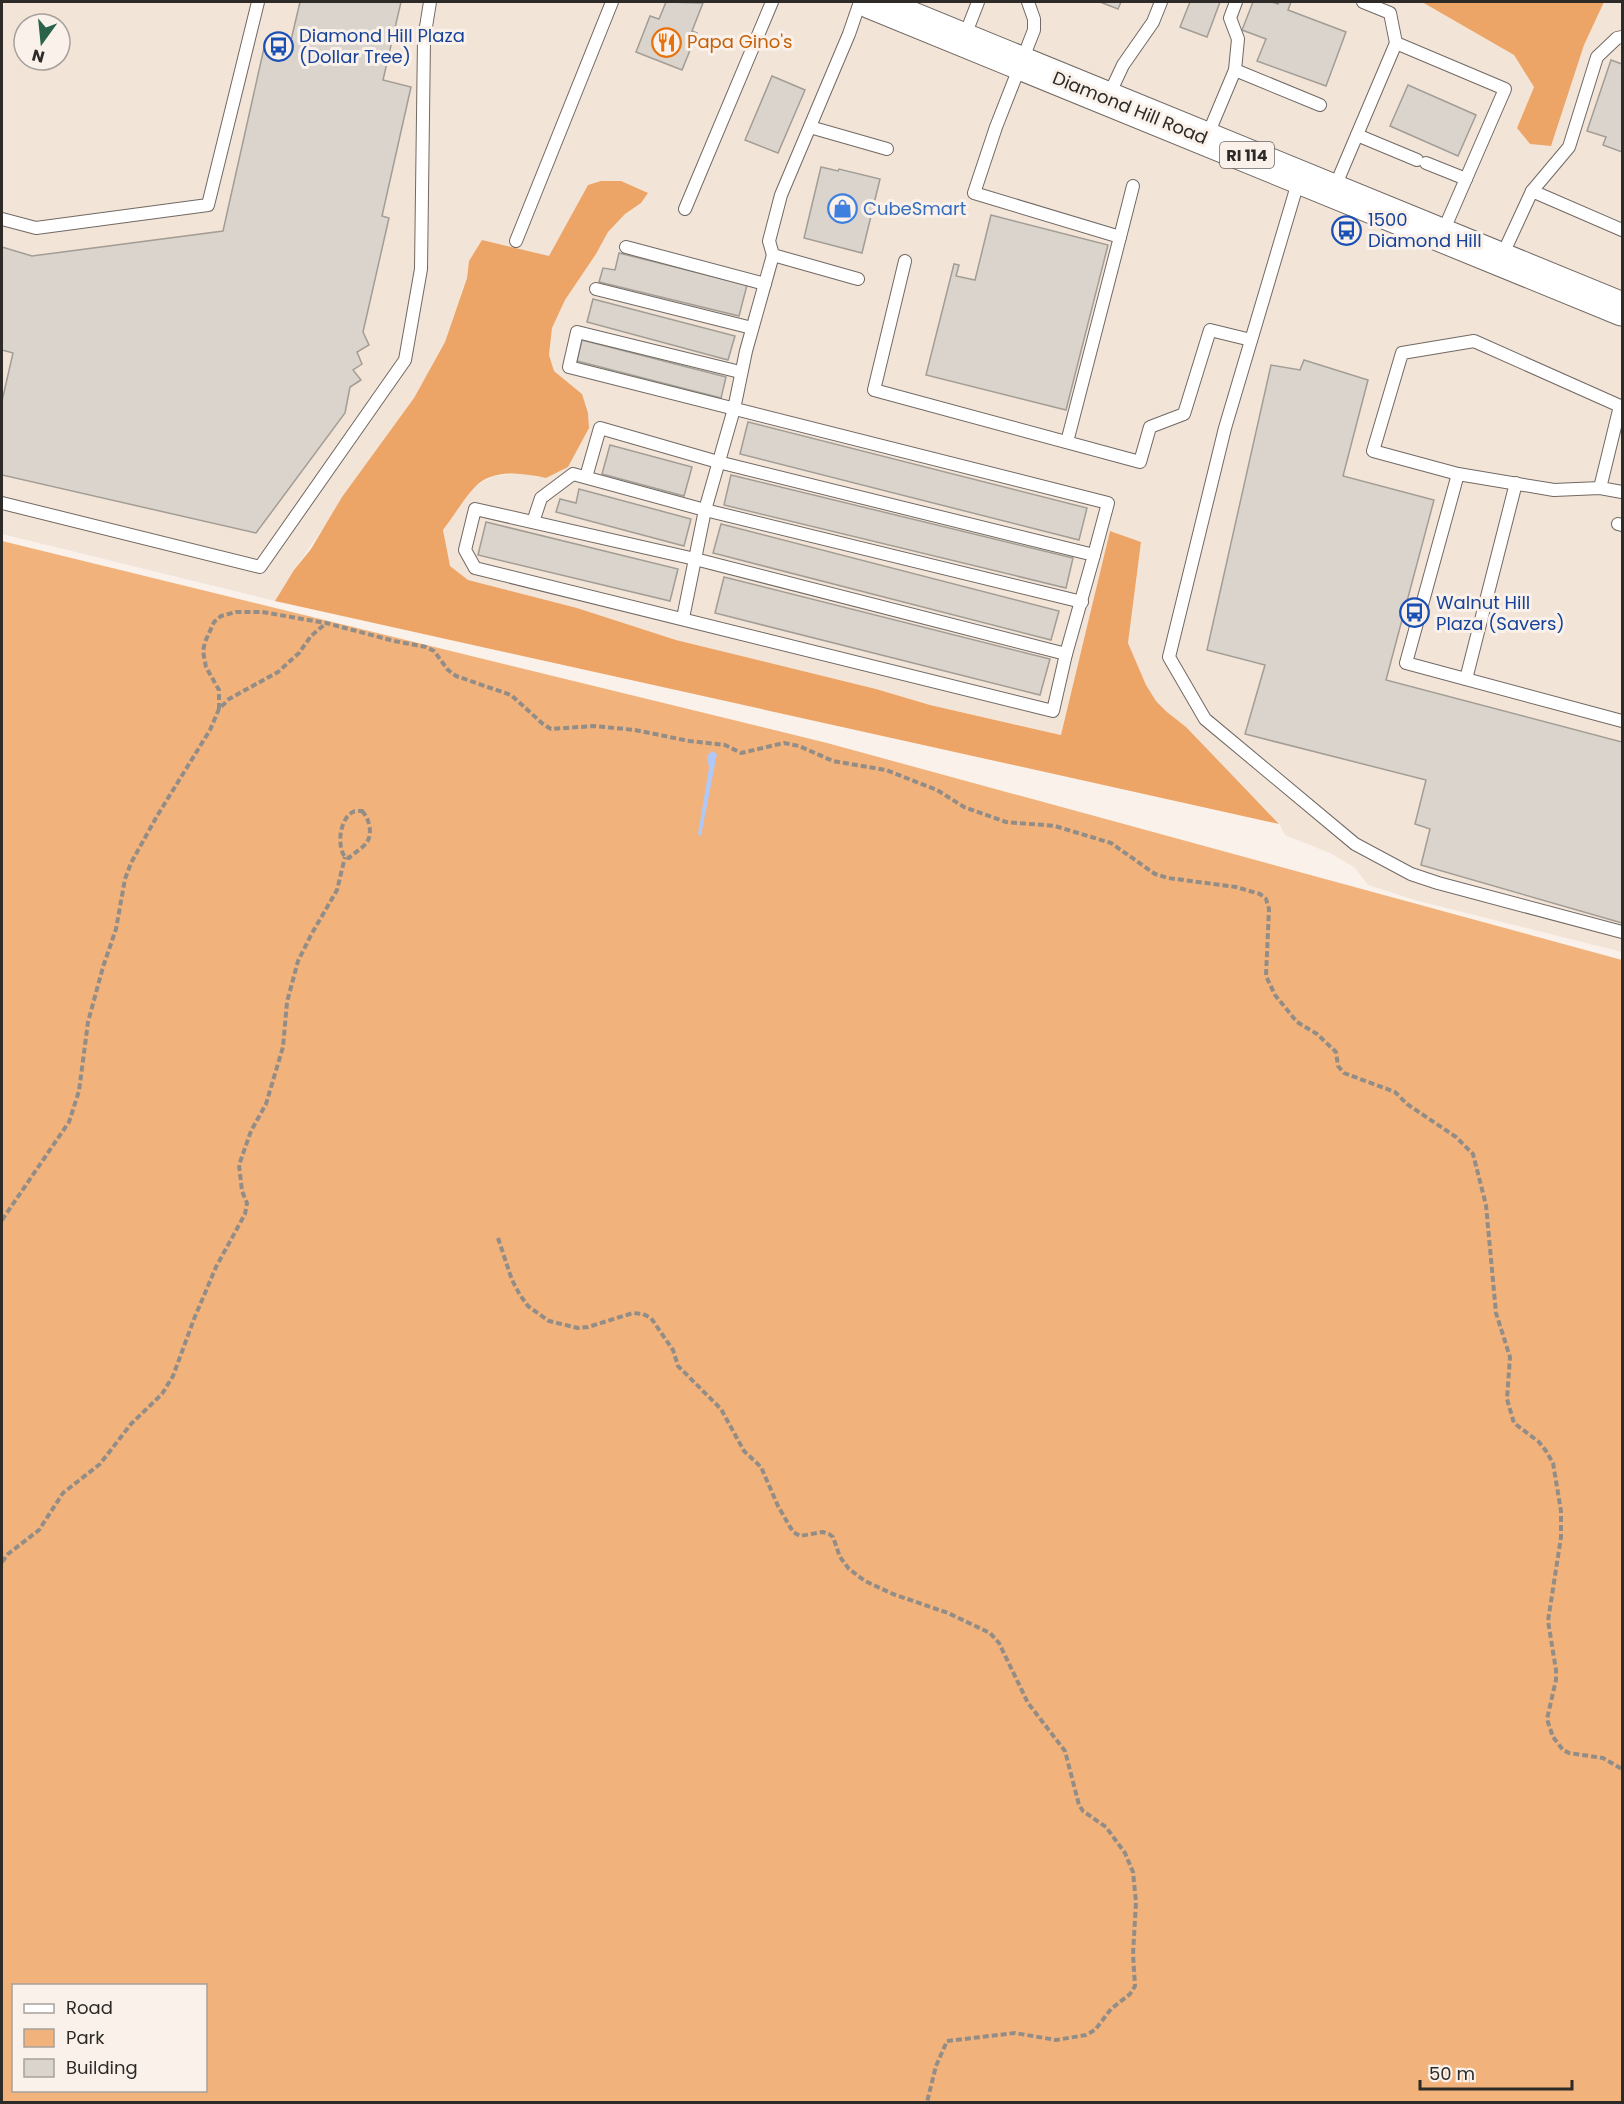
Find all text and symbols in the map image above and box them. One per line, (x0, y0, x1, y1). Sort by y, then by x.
north arrow (12, 12, 72, 72)
place label: Diamond Hill Plaza (Dollar Tree) (299, 23, 465, 69)
restaurant icon: Papa Gino's (650, 26, 682, 58)
place label: Papa Gino's (687, 29, 792, 54)
bus stop icon: Diamond Hill Plaza (Dollar Tree) (262, 30, 294, 62)
text: N (29, 43, 47, 69)
street label: Diamond Hill Road (1049, 65, 1211, 150)
road number: RI 114 (1220, 142, 1274, 168)
shop icon: CubeSmart (826, 193, 858, 225)
place label: CubeSmart (863, 196, 966, 221)
place label: 1500 Diamond Hill (1368, 207, 1482, 253)
bus stop icon: 1500 Diamond Hill (1331, 214, 1363, 246)
place label: Walnut Hill Plaza (Savers) (1436, 590, 1565, 636)
bus stop icon: Walnut Hill Plaza (Savers) (1399, 597, 1431, 629)
legend (12, 1984, 207, 2092)
text: Road (66, 1995, 113, 2020)
text: Park (66, 2025, 105, 2050)
scale bar (1420, 2053, 1572, 2091)
text: Building (66, 2055, 138, 2080)
text: 50 m (1429, 2061, 1475, 2086)

